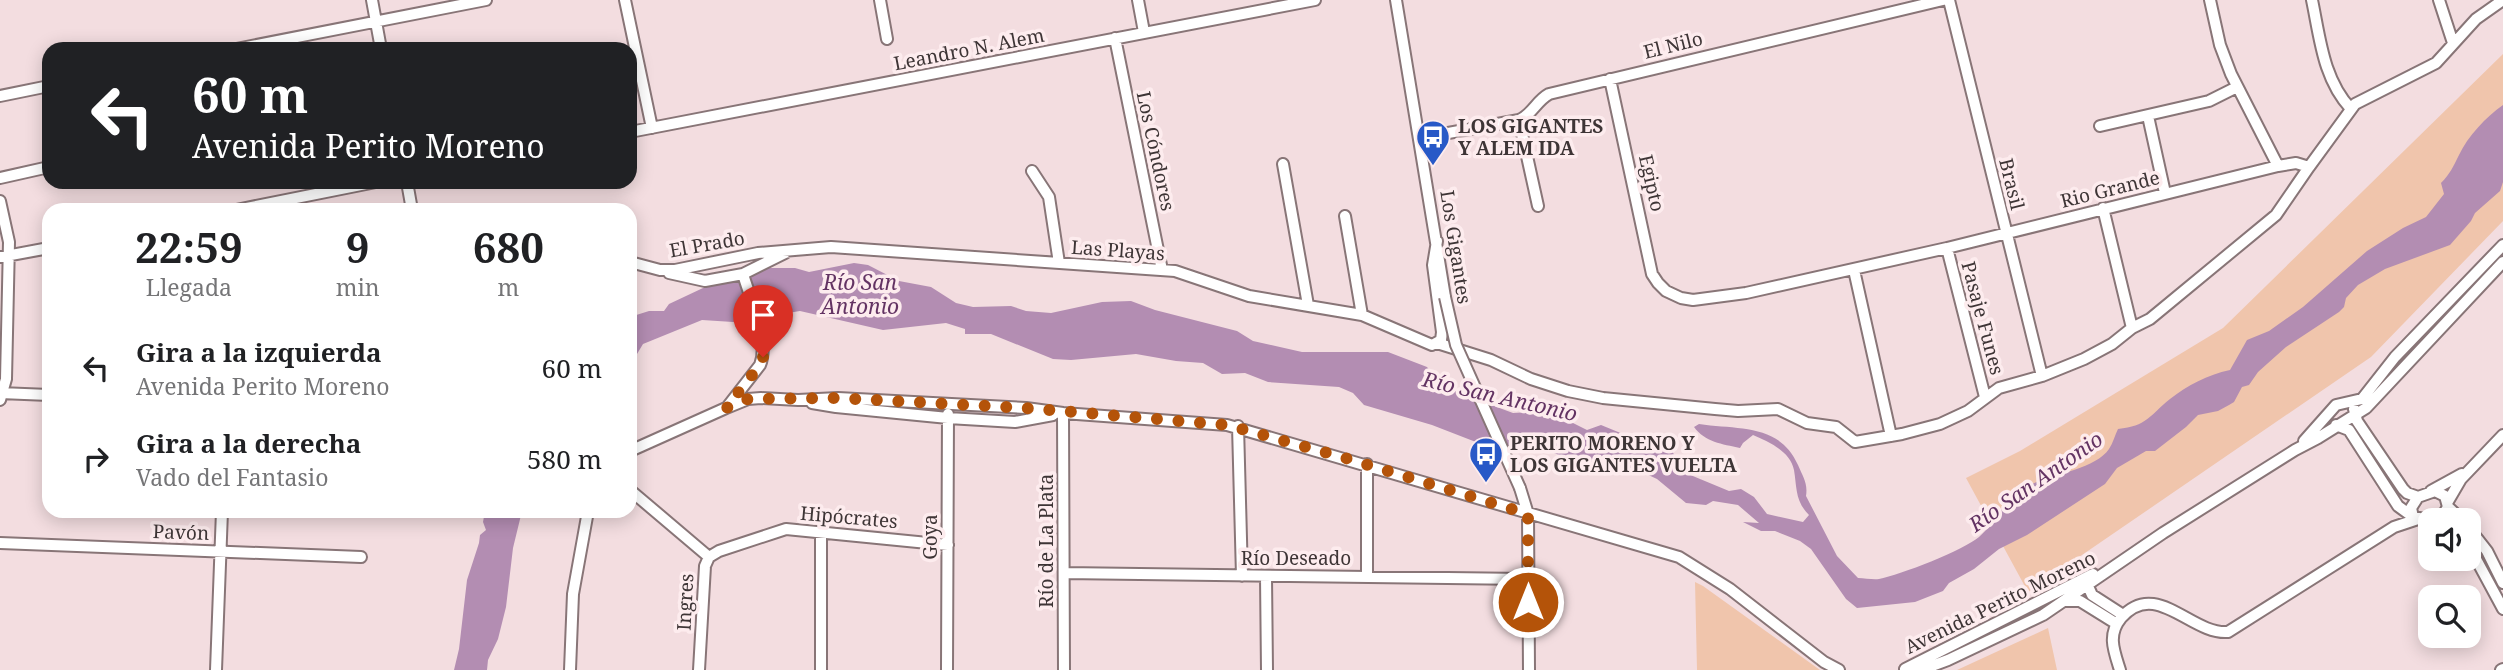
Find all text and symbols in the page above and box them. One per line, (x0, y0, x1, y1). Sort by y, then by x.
street label: Leandro N. Alem (891, 22, 1047, 76)
street label: El Nilo (1641, 25, 1705, 65)
text: 60 m (192, 61, 308, 127)
icon: left (77, 70, 168, 161)
street label: Los Cóndores (1131, 89, 1181, 213)
place label: LOS GIGANTES Y ALEM IDA (1458, 113, 1603, 161)
bus stop icon: LOS GIGANTES Y ALEM IDA (1414, 118, 1452, 167)
text: Avenida Perito Moreno (192, 124, 545, 167)
street label: Egipto (1633, 152, 1671, 214)
street label: Brasil (1993, 156, 2031, 213)
street label: Rio Grande (2058, 164, 2162, 214)
street label: Los Gigantes (1434, 188, 1478, 306)
text: 22:59 (135, 218, 243, 275)
text: 9 (346, 218, 370, 275)
text: 680 (473, 218, 544, 275)
street label: El Prado (667, 225, 747, 263)
street label: Las Playas (1070, 234, 1166, 266)
street label: Pasaje Funes (1955, 258, 2011, 378)
water label: Río San Antonio (819, 268, 899, 320)
text: Llegada (146, 271, 232, 303)
text: min (336, 271, 380, 303)
text: m (497, 271, 519, 303)
pin (733, 285, 793, 357)
icon: arrive (744, 296, 782, 334)
text: Gira a la izquierda (136, 334, 382, 370)
icon: left (77, 349, 115, 387)
text: 60 m (542, 350, 602, 386)
water label: Río San Antonio (1419, 364, 1580, 427)
text: Avenida Perito Moreno (136, 370, 390, 402)
water label: Río San Antonio (1962, 424, 2108, 538)
text: Gira a la derecha (136, 425, 361, 461)
place label: PERITO MORENO Y LOS GIGANTES VUELTA (1510, 430, 1737, 478)
bus stop icon: PERITO MORENO Y LOS GIGANTES VUELTA (1467, 435, 1505, 484)
icon: right (77, 440, 115, 478)
text: 580 m (527, 441, 602, 477)
text: Vado del Fantasio (136, 461, 329, 493)
street label: Río de La Plata (1033, 474, 1059, 608)
street label: Hipócrates (799, 500, 899, 534)
map controls (2418, 508, 2481, 648)
button: sound (2418, 508, 2481, 571)
street label: Goya (917, 514, 943, 560)
street label: Pavón (152, 518, 210, 546)
street label: Avenida Perito Moreno (1900, 544, 2100, 660)
street label: Río Deseado (1241, 545, 1351, 571)
position arrow (1491, 565, 1565, 639)
street label: Ingres (671, 573, 699, 631)
button: search (2418, 585, 2481, 648)

